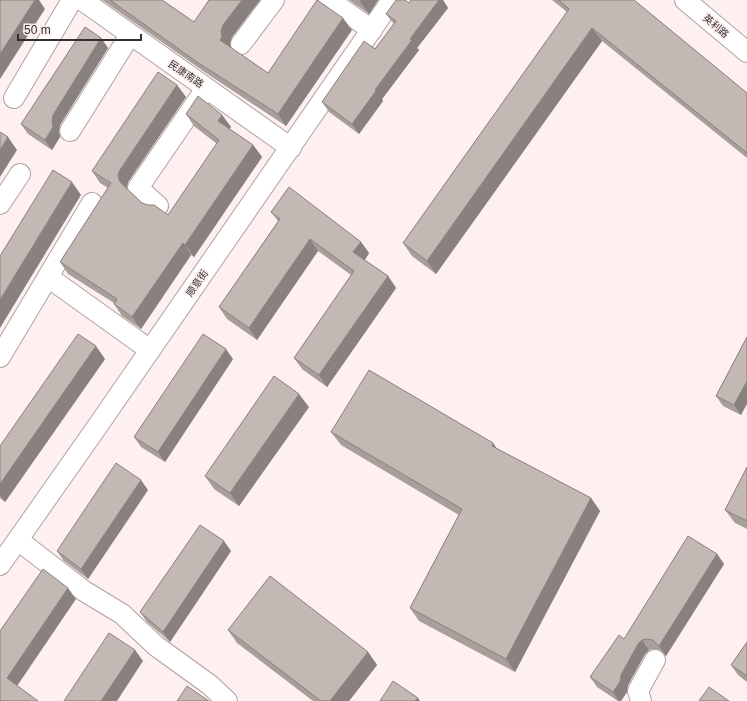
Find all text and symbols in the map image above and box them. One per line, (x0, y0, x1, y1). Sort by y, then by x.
street label: 英利路 (701, 12, 731, 40)
scale bar (18, 16, 141, 42)
text: 50 m (24, 23, 51, 37)
street label: 民康南路 (166, 58, 206, 90)
street label: 顺意街 (184, 268, 210, 298)

